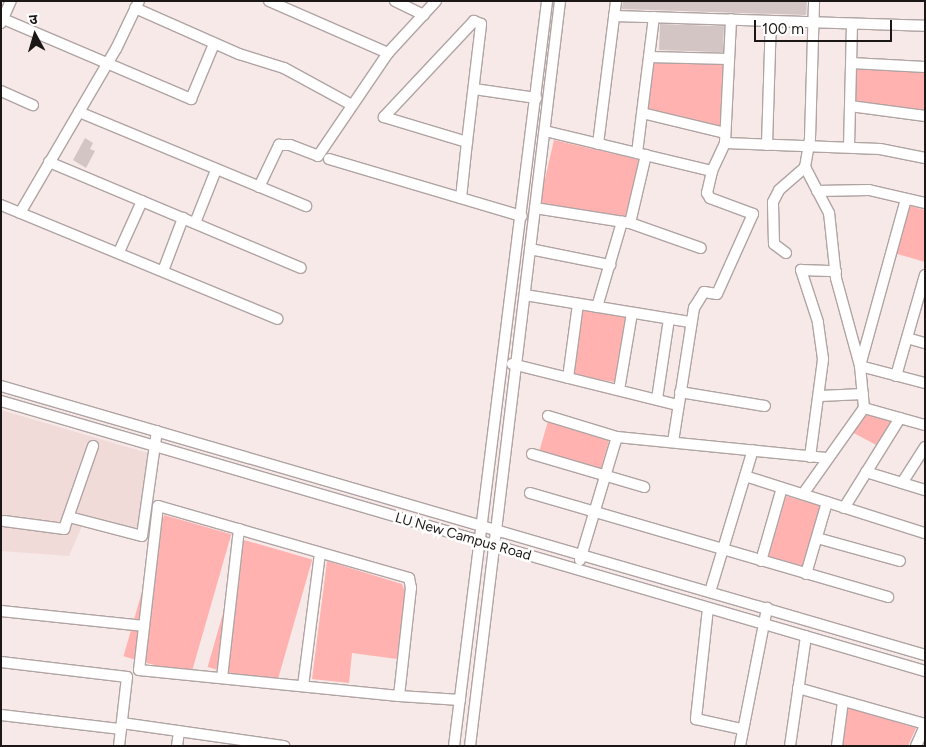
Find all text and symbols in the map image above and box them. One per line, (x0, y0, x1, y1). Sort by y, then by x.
north arrow (10, 10, 60, 60)
scale bar (756, 10, 894, 42)
text: उ (28, 11, 38, 28)
text: 100 m (762, 20, 804, 38)
street label: LU New Campus Road (393, 510, 533, 564)

